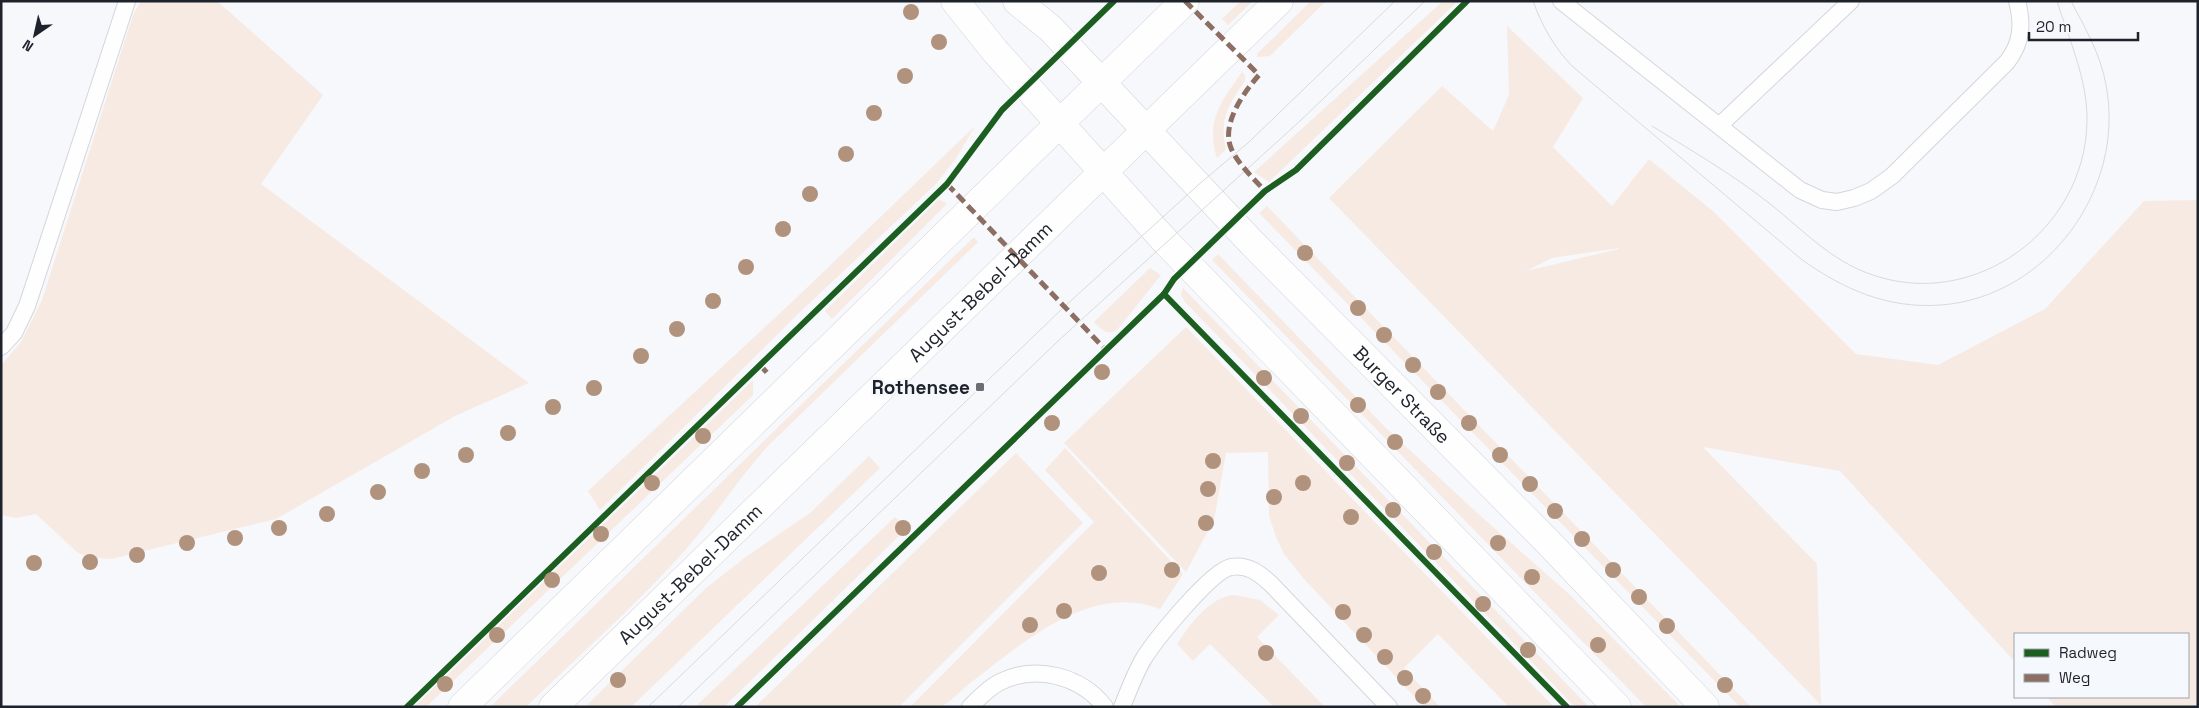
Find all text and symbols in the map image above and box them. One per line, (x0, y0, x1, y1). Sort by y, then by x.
north arrow (10, 10, 60, 60)
scale bar (2029, 10, 2138, 42)
text: 20 m (2036, 17, 2071, 36)
text: N (19, 36, 37, 56)
street label: August-Bebel-Damm (903, 216, 1058, 367)
street label: Burger Straße (1348, 341, 1456, 449)
place label: Rothensee (872, 375, 970, 400)
marker: Rothensee (974, 381, 986, 393)
street label: August-Bebel-Damm (613, 499, 768, 650)
legend (2014, 633, 2189, 698)
text: Radweg (2059, 643, 2117, 662)
text: Weg (2059, 668, 2090, 687)

